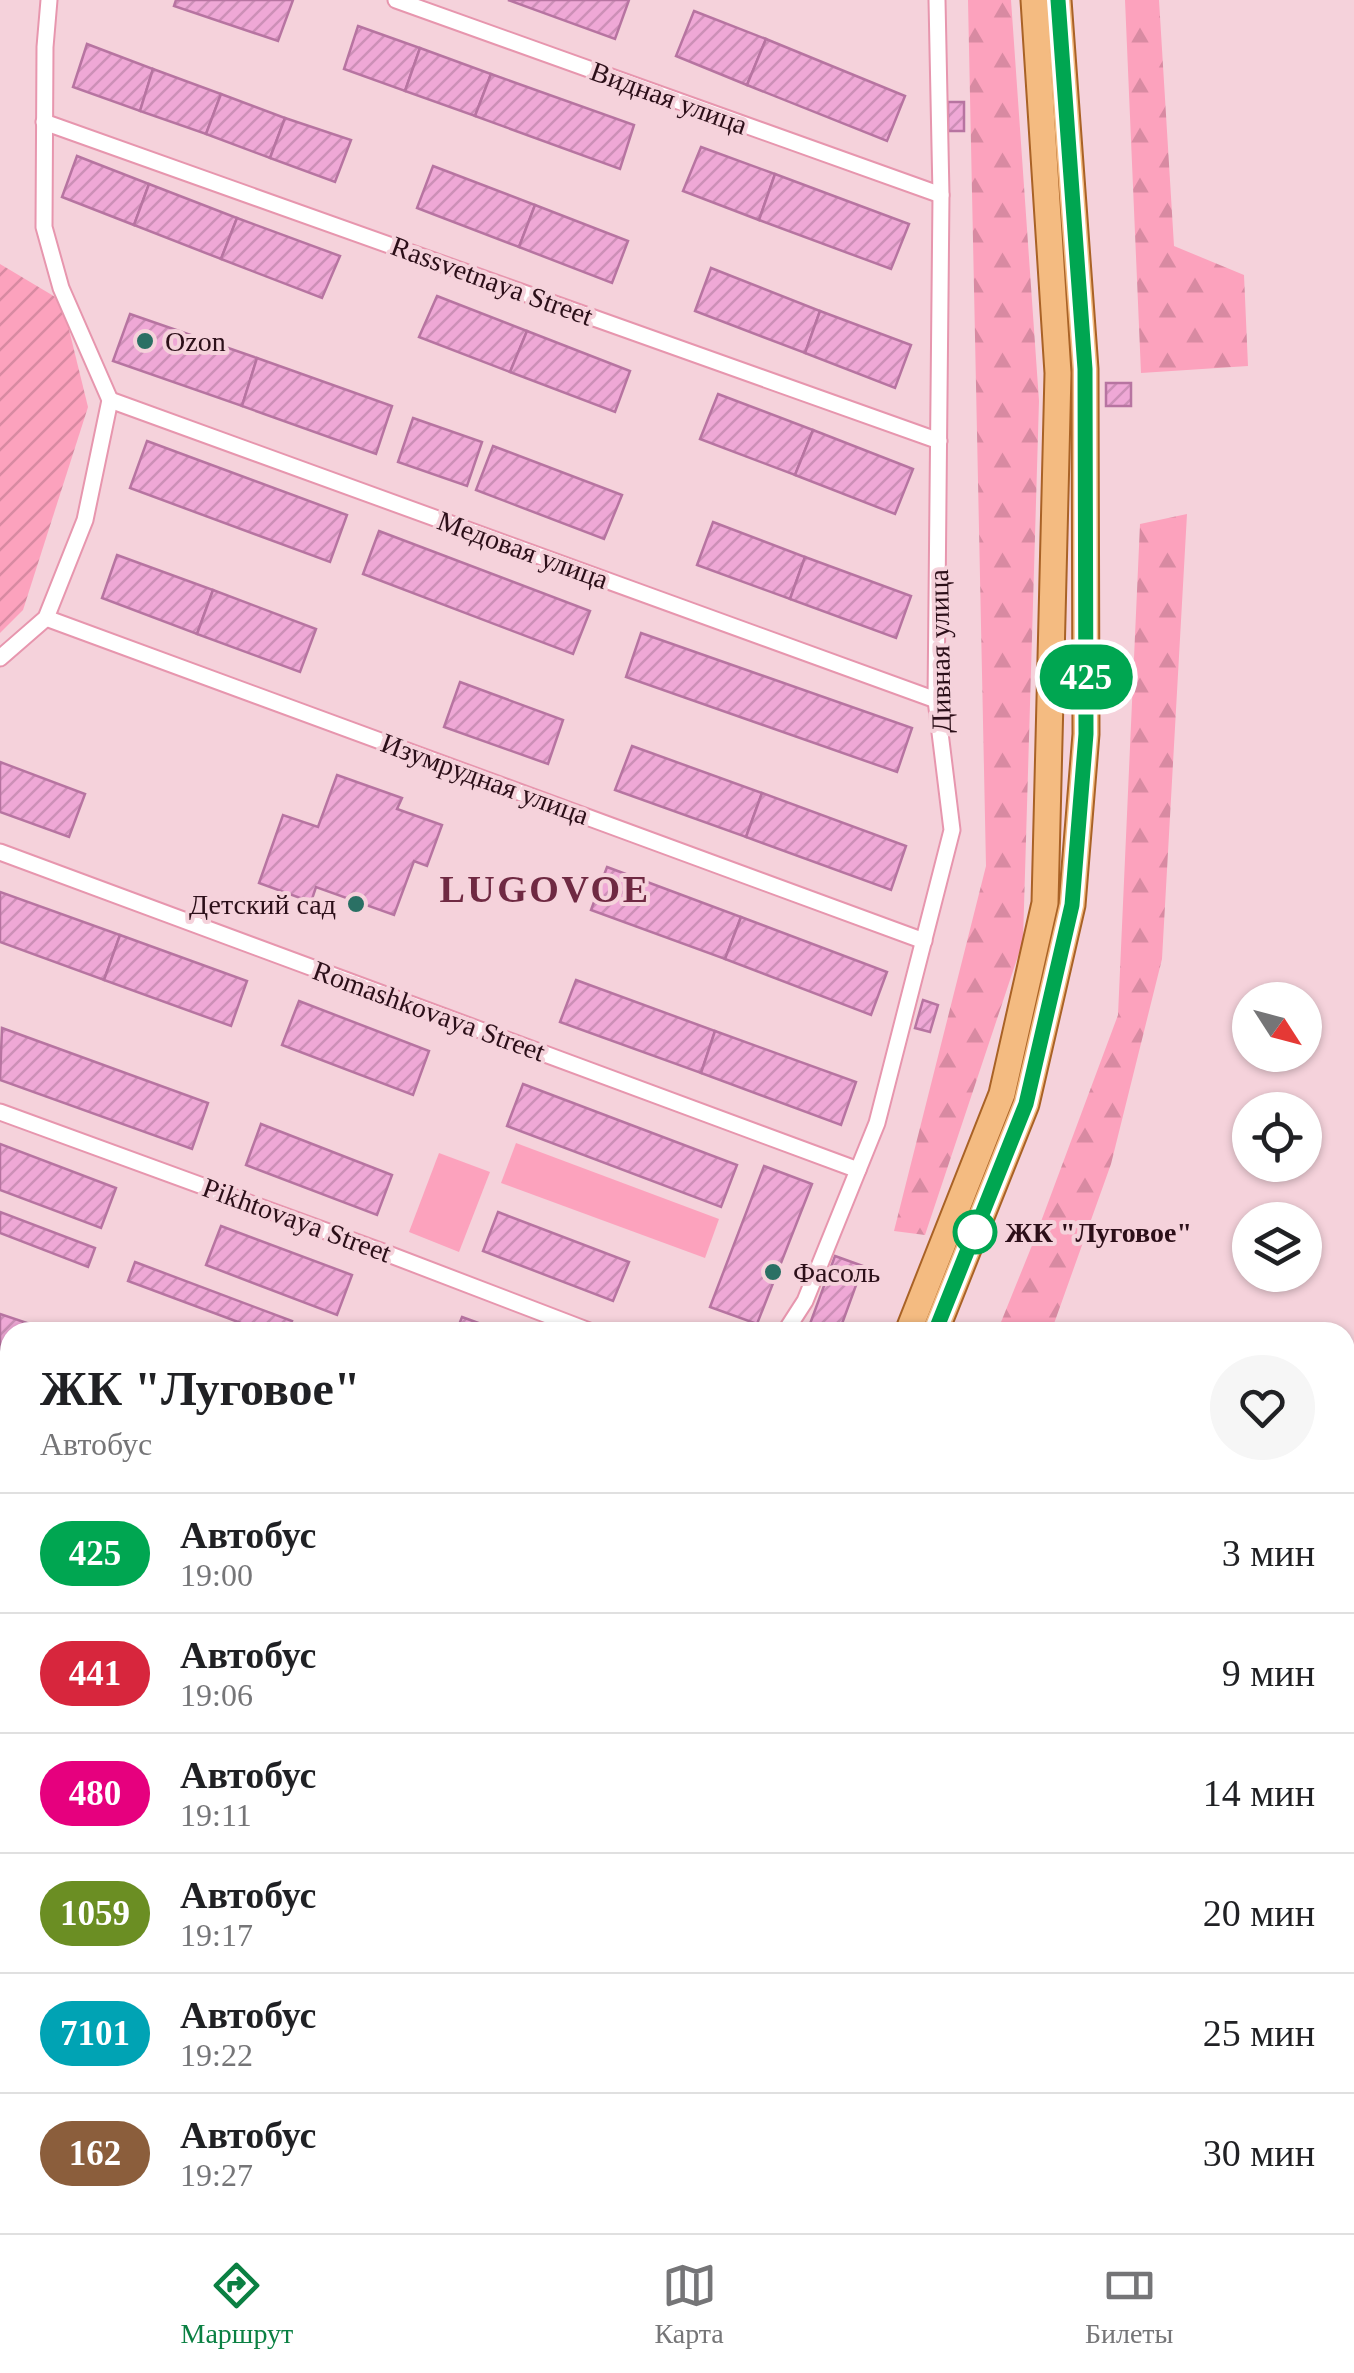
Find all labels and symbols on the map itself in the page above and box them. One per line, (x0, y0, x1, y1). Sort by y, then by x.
street label: Видная улица (586, 55, 752, 141)
street label: Rassvetnaya Street (387, 230, 597, 332)
place label: Ozon (165, 326, 226, 357)
marker: Ozon (134, 330, 156, 352)
street label: Медовая улица (434, 505, 613, 595)
street label: Дивная улица (923, 568, 957, 733)
line badge: 425 (1028, 644, 1144, 710)
street label: Изумрудная улица (377, 727, 594, 831)
district label: LUGOVOE (440, 868, 651, 910)
place label: Детский сад (189, 889, 336, 920)
marker: Детский сад (345, 893, 367, 915)
street label: Romashkovaya Street (309, 955, 550, 1068)
north arrow (1232, 982, 1322, 1072)
street label: Pikhtovaya Street (199, 1172, 396, 1269)
marker: ЖК "Луговое" (954, 1211, 996, 1253)
place label: ЖК "Луговое" (1005, 1217, 1192, 1248)
place label: Фасоль (793, 1257, 880, 1288)
marker: Фасоль (762, 1261, 784, 1283)

